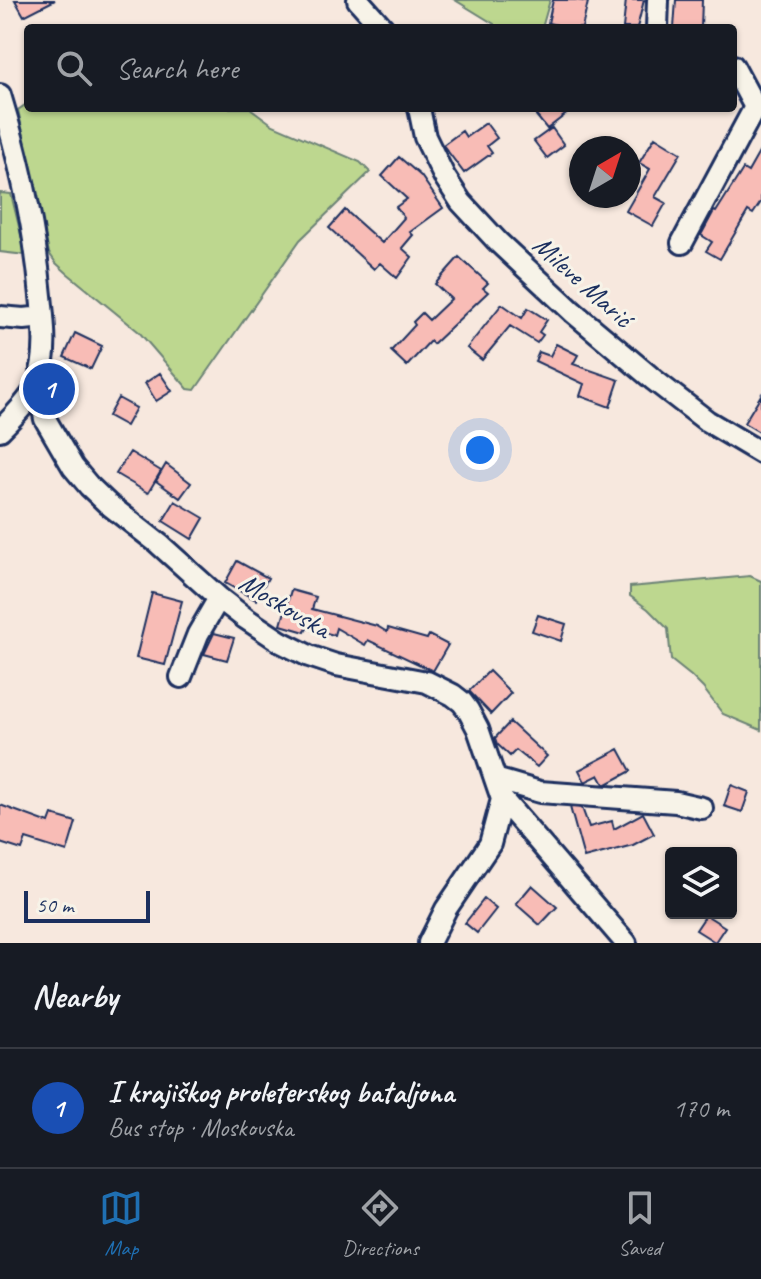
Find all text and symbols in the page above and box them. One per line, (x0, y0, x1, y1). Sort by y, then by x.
search box (24, 24, 737, 112)
icon: search (52, 46, 96, 90)
text: Search here (116, 49, 238, 87)
north arrow (569, 136, 641, 208)
street label: Mileve Marić (526, 227, 643, 338)
pin: 1 (23, 359, 75, 419)
your location (460, 430, 500, 470)
street label: Moskovska (233, 564, 339, 647)
map controls (665, 847, 737, 919)
button: layers (665, 847, 737, 919)
scale bar (24, 887, 150, 923)
text: 50 m (36, 891, 73, 919)
text: Nearby (32, 974, 118, 1017)
text: I krajiškog proleterskog bataljona (108, 1073, 454, 1111)
text: 1 (52, 1092, 64, 1125)
text: 170 m (673, 1092, 729, 1125)
text: Bus stop · Moskovska (108, 1111, 293, 1144)
tab: Map (99, 1186, 143, 1262)
tab: Directions (342, 1186, 419, 1262)
tab: Saved (618, 1186, 662, 1262)

